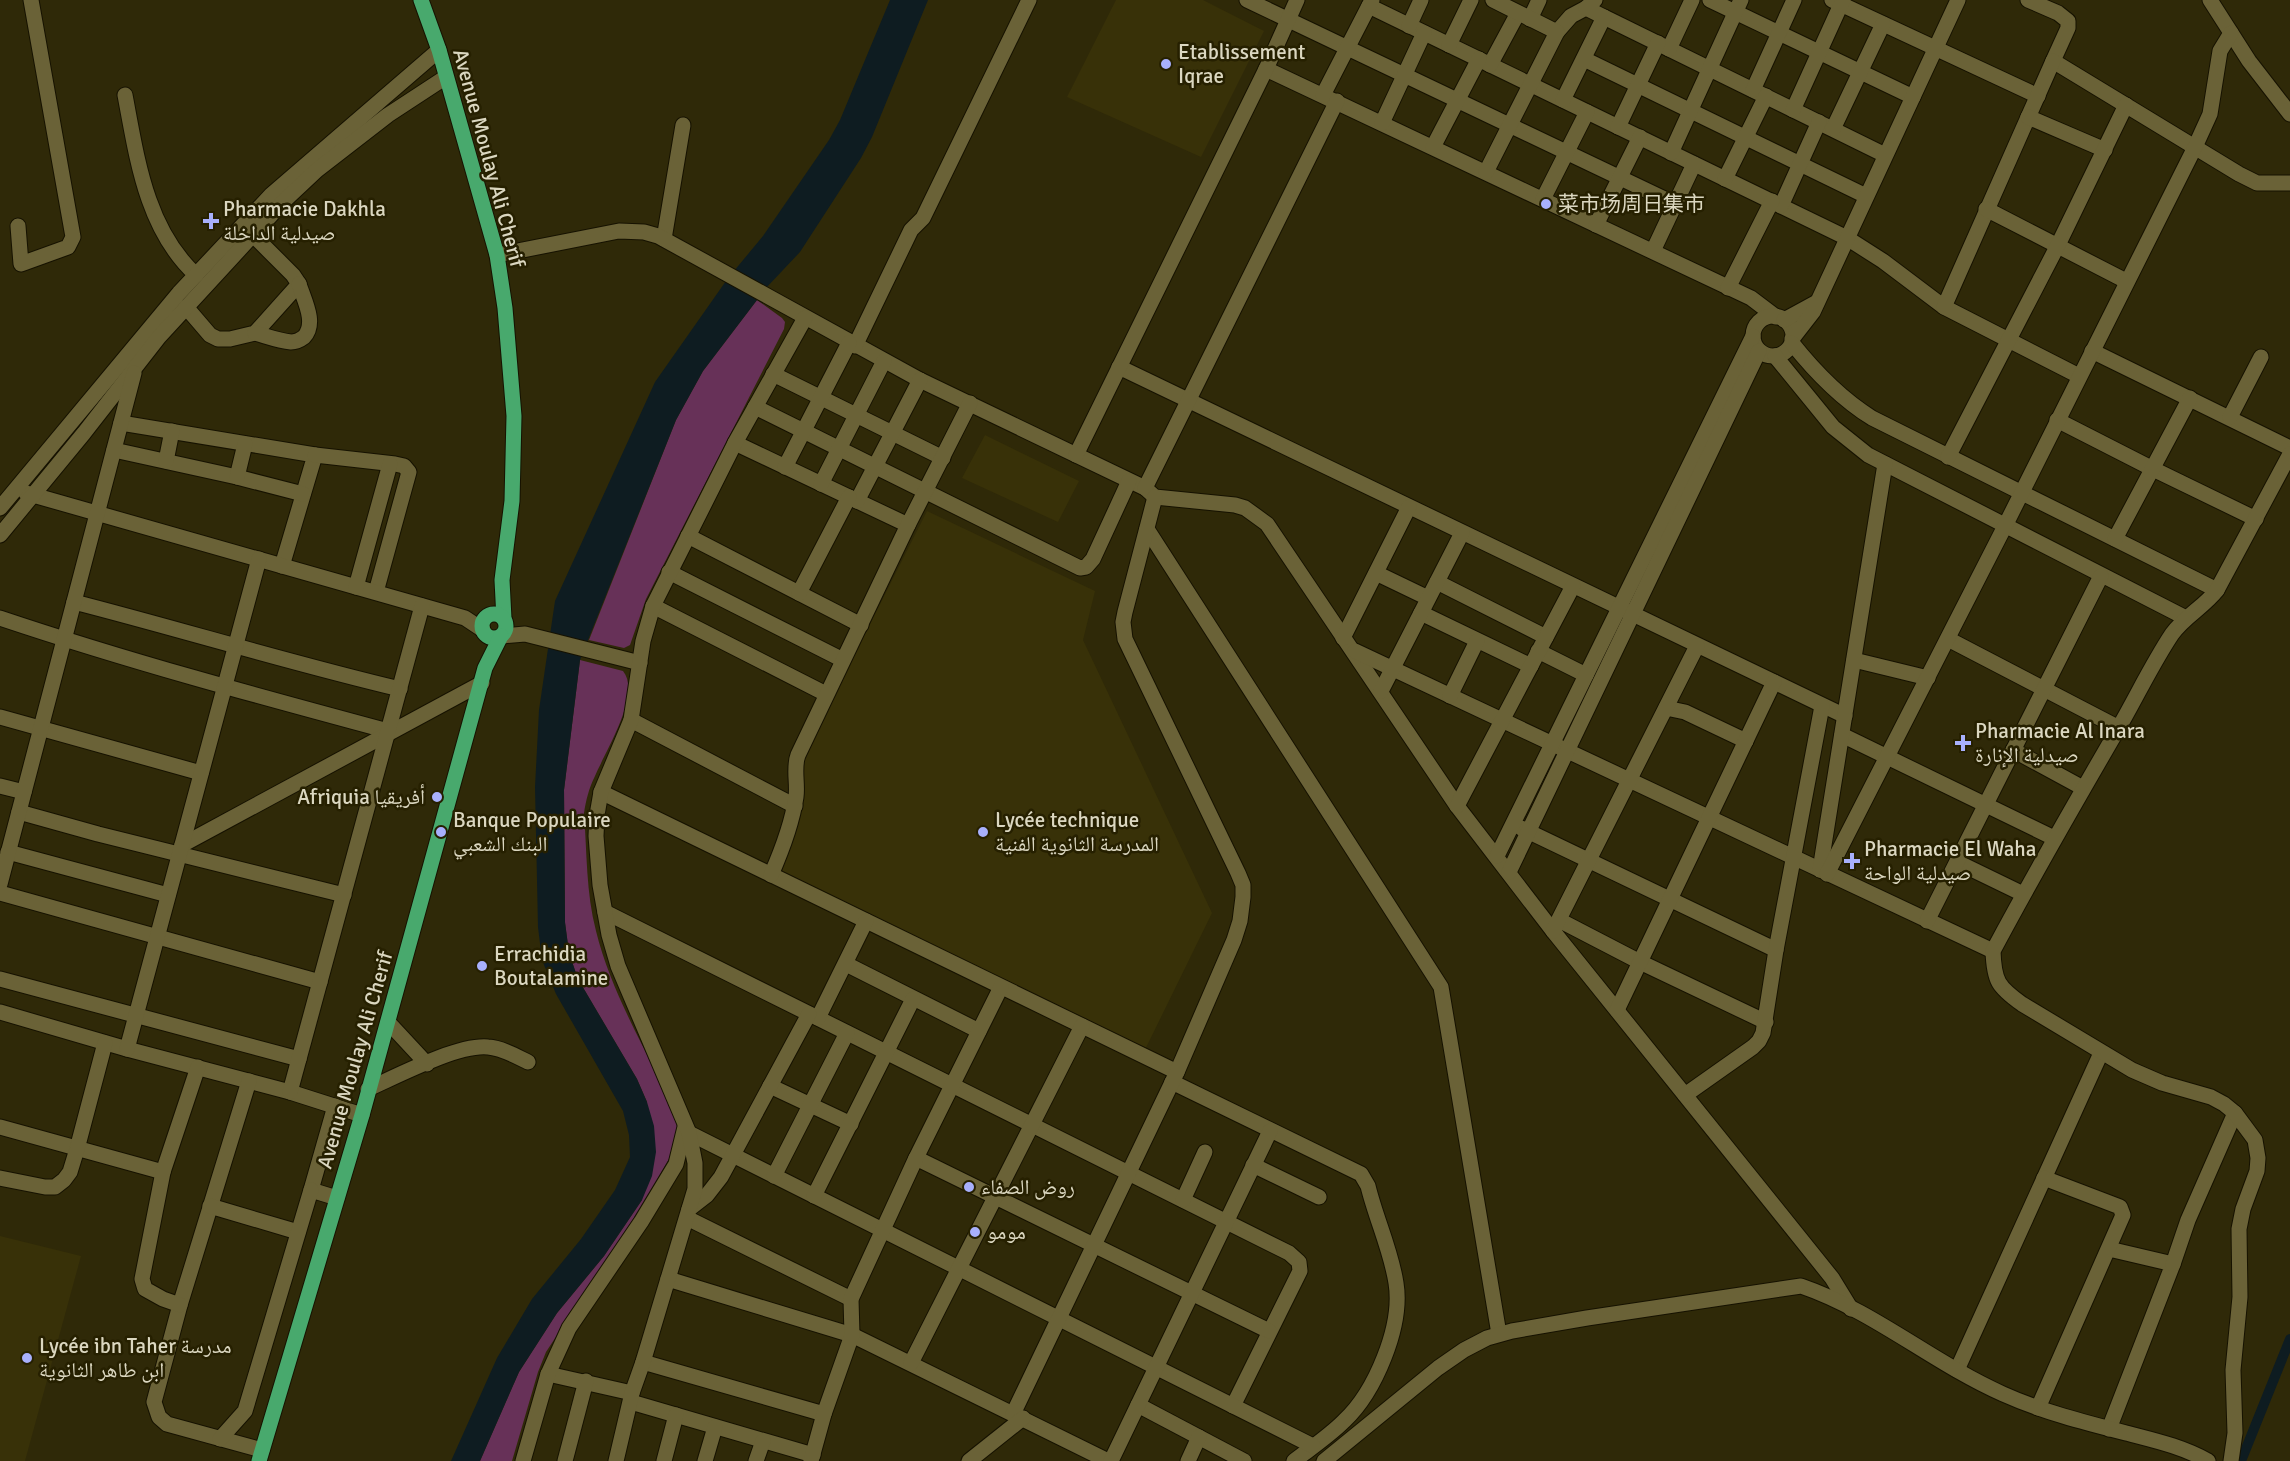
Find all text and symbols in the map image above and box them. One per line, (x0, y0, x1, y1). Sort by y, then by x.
place label: Etablissement Iqrae (1178, 39, 1305, 89)
street label: Avenue Moulay Ali Cherif (447, 46, 531, 271)
marker: Etablissement Iqrae (1159, 57, 1173, 71)
place label: 菜市场周日集市 (1558, 191, 1705, 217)
place label: Pharmacie Dakhla صيدلية الداخلة (223, 196, 386, 246)
marker: 菜市场周日集市 (1539, 197, 1553, 211)
marker: Pharmacie Dakhla صيدلية الداخلة (204, 214, 218, 228)
place label: Pharmacie Al Inara صيدلية الإنارة (1975, 718, 2145, 768)
marker: Pharmacie Al Inara صيدلية الإنارة (1956, 736, 1970, 750)
place label: Afriquia أفريقيا (297, 784, 425, 810)
marker: Afriquia أفريقيا (430, 790, 444, 804)
place label: Banque Populaire البنك الشعبي (453, 807, 611, 860)
place label: Lycée technique المدرسة الثانوية الفنية (995, 807, 1159, 857)
marker: Banque Populaire البنك الشعبي (434, 825, 448, 839)
marker: Lycée technique المدرسة الثانوية الفنية (976, 825, 990, 839)
place label: Pharmacie El Waha صيدلية الواحة (1864, 836, 2036, 886)
marker: Pharmacie El Waha صيدلية الواحة (1845, 854, 1859, 868)
place label: Errachidia Boutalamine (494, 941, 608, 991)
street label: Avenue Moulay Ali Cherif (311, 947, 399, 1172)
marker: Errachidia Boutalamine (475, 959, 489, 973)
place label: روض الصفاء (981, 1174, 1075, 1200)
marker: روض الصفاء (962, 1180, 976, 1194)
place label: مومو (987, 1219, 1026, 1245)
marker: مومو (968, 1225, 982, 1239)
place label: Lycée ibn Taher مدرسة ابن طاهر الثانوية (39, 1333, 231, 1383)
marker: Lycée ibn Taher مدرسة ابن طاهر الثانوية (20, 1351, 34, 1365)

